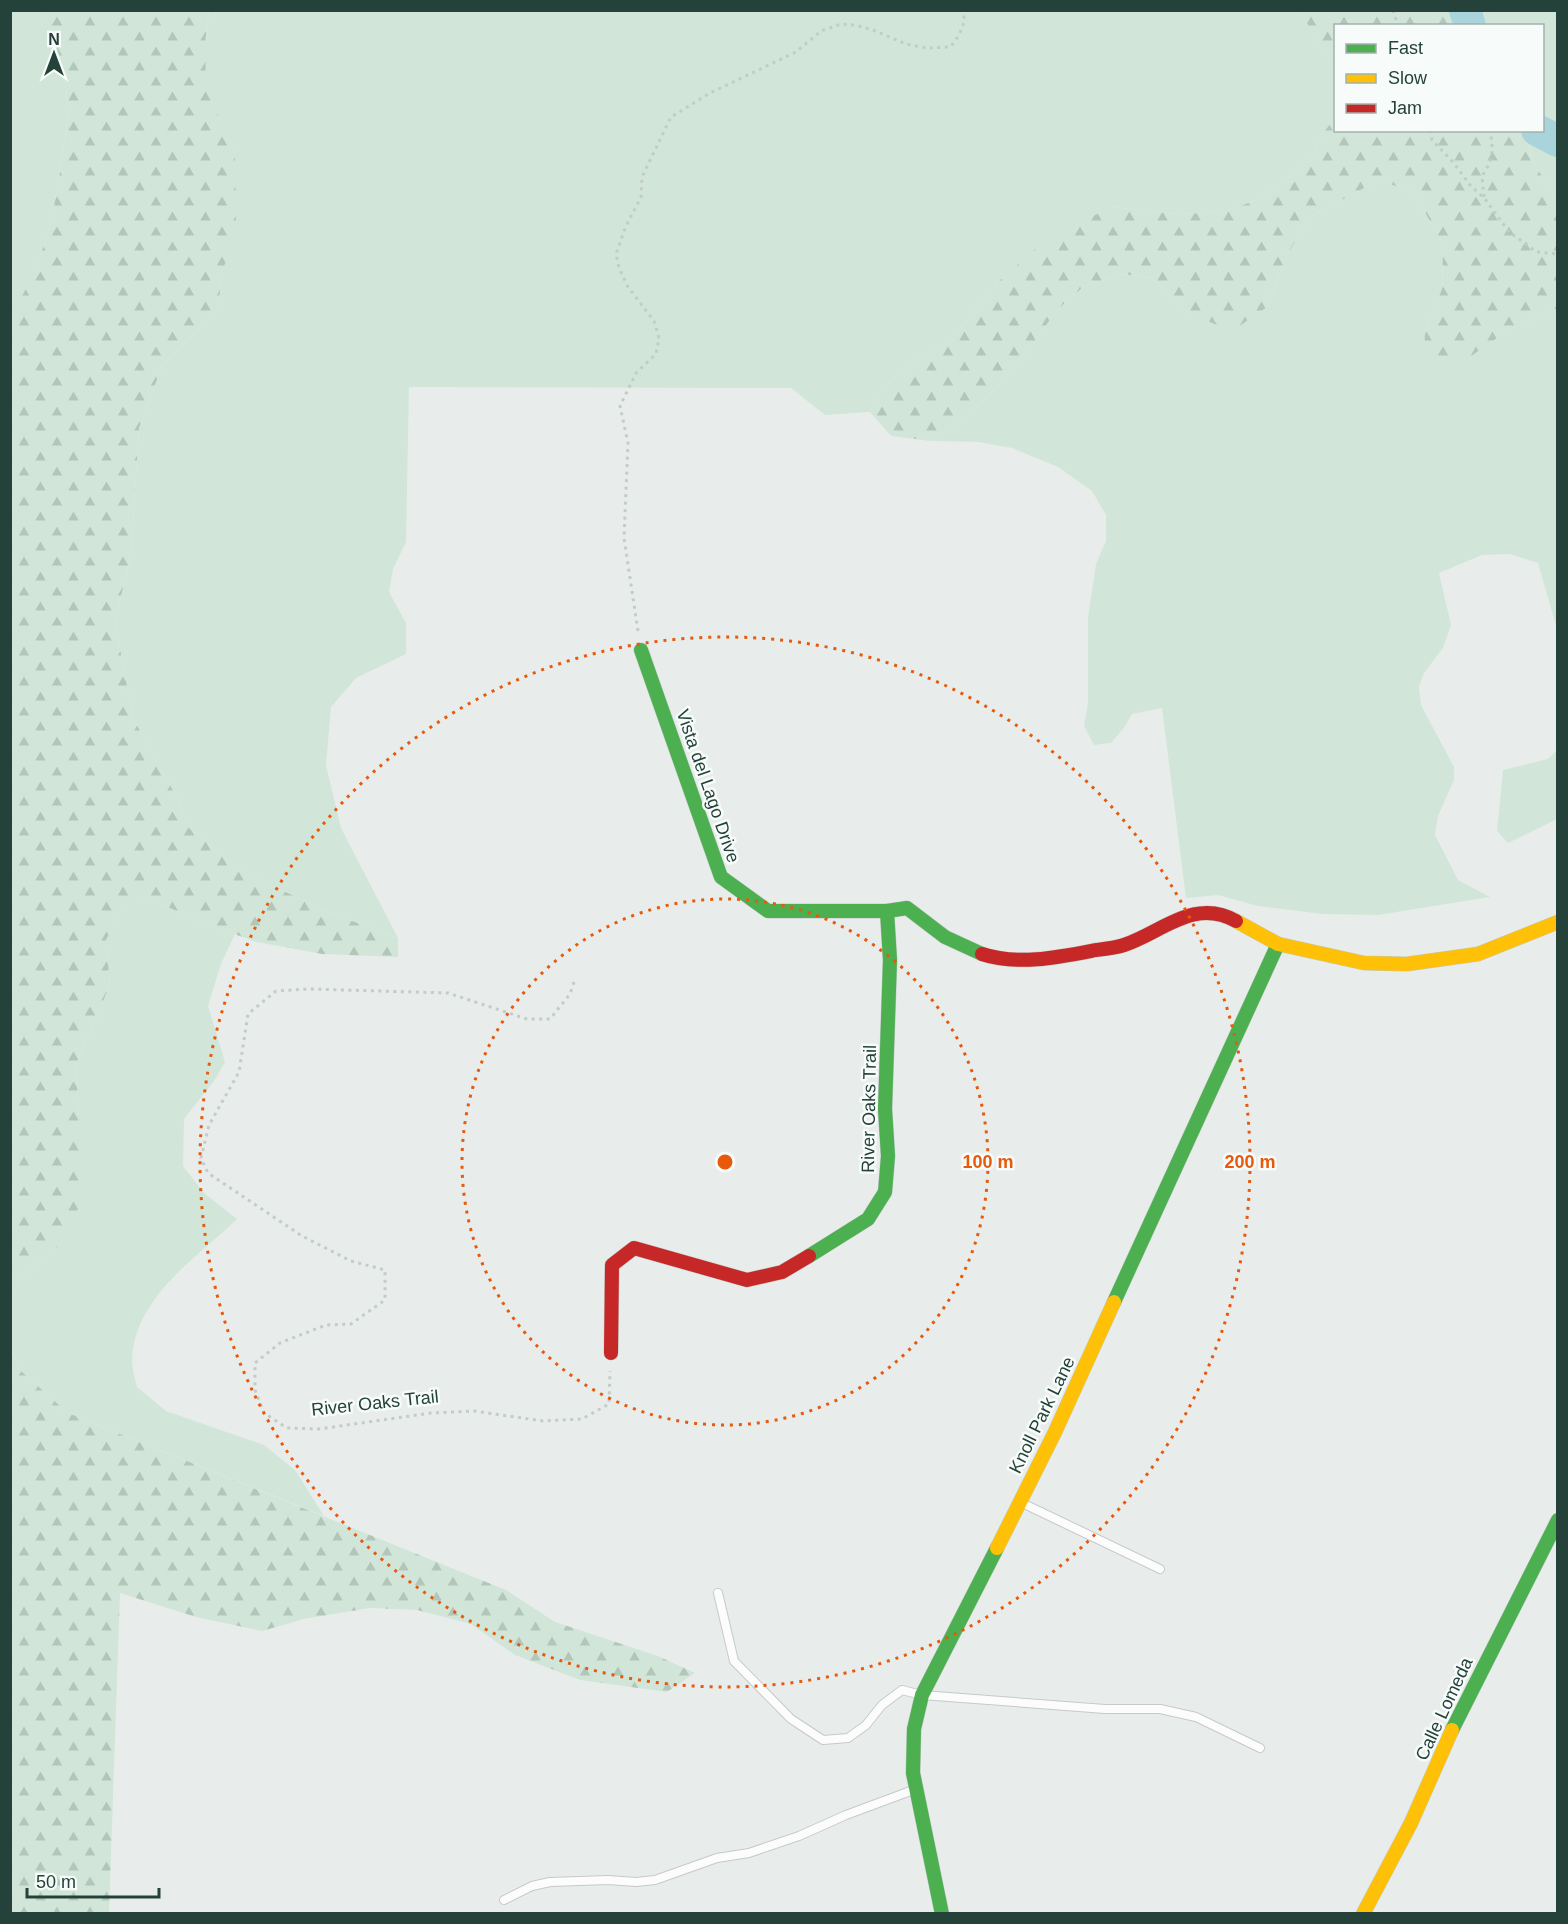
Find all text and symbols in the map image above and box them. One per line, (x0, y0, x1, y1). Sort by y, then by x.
north arrow (24, 24, 84, 84)
legend (1334, 24, 1544, 132)
text: N (48, 31, 60, 48)
text: Fast (1388, 38, 1423, 58)
text: Slow (1388, 68, 1428, 88)
text: Jam (1388, 98, 1422, 118)
street label: Vista del Lago Drive (672, 707, 744, 865)
street label: River Oaks Trail (858, 1045, 880, 1173)
centre of rings (715, 1152, 735, 1172)
text: 100 m (962, 1152, 1014, 1172)
text: 200 m (1224, 1152, 1276, 1172)
street label: Knoll Park Lane (1005, 1354, 1079, 1476)
street label: River Oaks Trail (310, 1386, 440, 1420)
street label: Calle Lomeda (1411, 1654, 1477, 1764)
scale bar (27, 1861, 159, 1899)
text: 50 m (36, 1872, 76, 1892)

